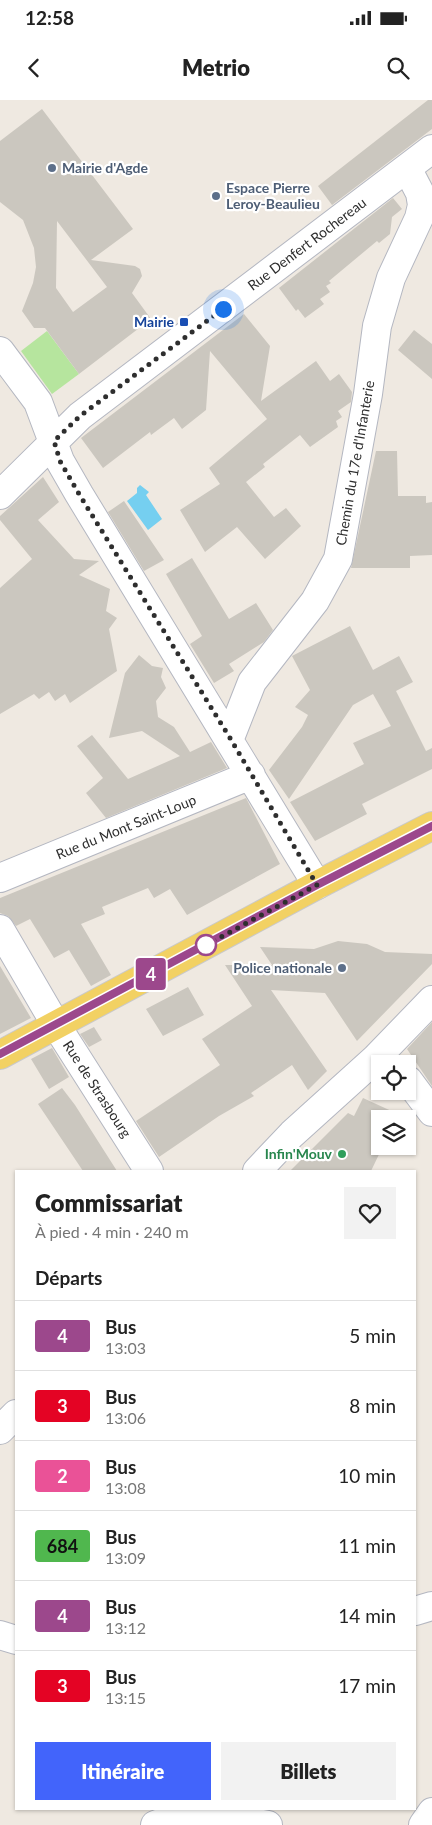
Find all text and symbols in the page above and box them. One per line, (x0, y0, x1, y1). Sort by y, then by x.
text: 12:58 (25, 6, 74, 29)
icon: back (20, 54, 48, 82)
text: Metrio (182, 54, 250, 81)
icon: search (384, 54, 412, 82)
place label: Mairie d'Agde (62, 159, 148, 176)
marker: Mairie d'Agde (46, 162, 58, 174)
place label: Espace Pierre Leroy-Beaulieu (226, 179, 320, 212)
marker: Espace Pierre Leroy-Beaulieu (210, 190, 222, 202)
street label: Rue Denfert Rochereau (244, 194, 369, 294)
your location (211, 297, 236, 322)
place label: Mairie (134, 313, 175, 330)
marker: Mairie (178, 316, 190, 328)
street label: Chemin du 17e d'Infanterie (332, 379, 377, 547)
street label: Rue du Mont Saint-Loup (53, 791, 198, 862)
unlabelled marker (195, 934, 217, 956)
line badge: 4 (135, 958, 167, 990)
place label: Police nationale (233, 959, 333, 976)
marker: Police nationale (336, 962, 348, 974)
text: 4 (146, 963, 156, 985)
street label: Rue de Strasbourg (60, 1037, 135, 1140)
map controls (371, 1055, 416, 1155)
button: locate (371, 1055, 416, 1100)
button: layers (371, 1110, 416, 1155)
place label: Infin'Mouv (265, 1145, 333, 1162)
marker: Infin'Mouv (336, 1148, 348, 1160)
button: heart (344, 1187, 396, 1239)
text: Commissariat (35, 1188, 182, 1217)
text: À pied · 4 min · 240 m (35, 1222, 189, 1241)
text: Départs (35, 1266, 102, 1289)
text: Bus (105, 1315, 136, 1338)
text: 5 min (349, 1324, 396, 1347)
text: 4 (57, 1325, 68, 1347)
text: 13:03 (105, 1338, 146, 1357)
text: Bus (105, 1385, 136, 1408)
text: 8 min (349, 1394, 396, 1417)
text: 3 (57, 1395, 68, 1417)
text: 13:06 (105, 1408, 146, 1427)
text: Bus (105, 1455, 136, 1478)
text: 10 min (338, 1464, 396, 1487)
text: 2 (57, 1465, 68, 1487)
text: 13:08 (105, 1478, 146, 1497)
text: Bus (105, 1525, 136, 1548)
text: 11 min (338, 1534, 396, 1557)
text: 684 (47, 1535, 78, 1557)
text: 13:09 (105, 1548, 146, 1567)
text: Bus (105, 1595, 136, 1618)
text: 14 min (338, 1604, 396, 1627)
text: 4 (57, 1605, 68, 1627)
text: 13:12 (105, 1618, 146, 1637)
text: Bus (105, 1665, 136, 1688)
text: 17 min (338, 1674, 396, 1697)
text: 3 (57, 1675, 68, 1697)
text: 13:15 (105, 1688, 146, 1707)
button: Itinéraire (35, 1742, 211, 1800)
button: Billets (221, 1742, 396, 1800)

